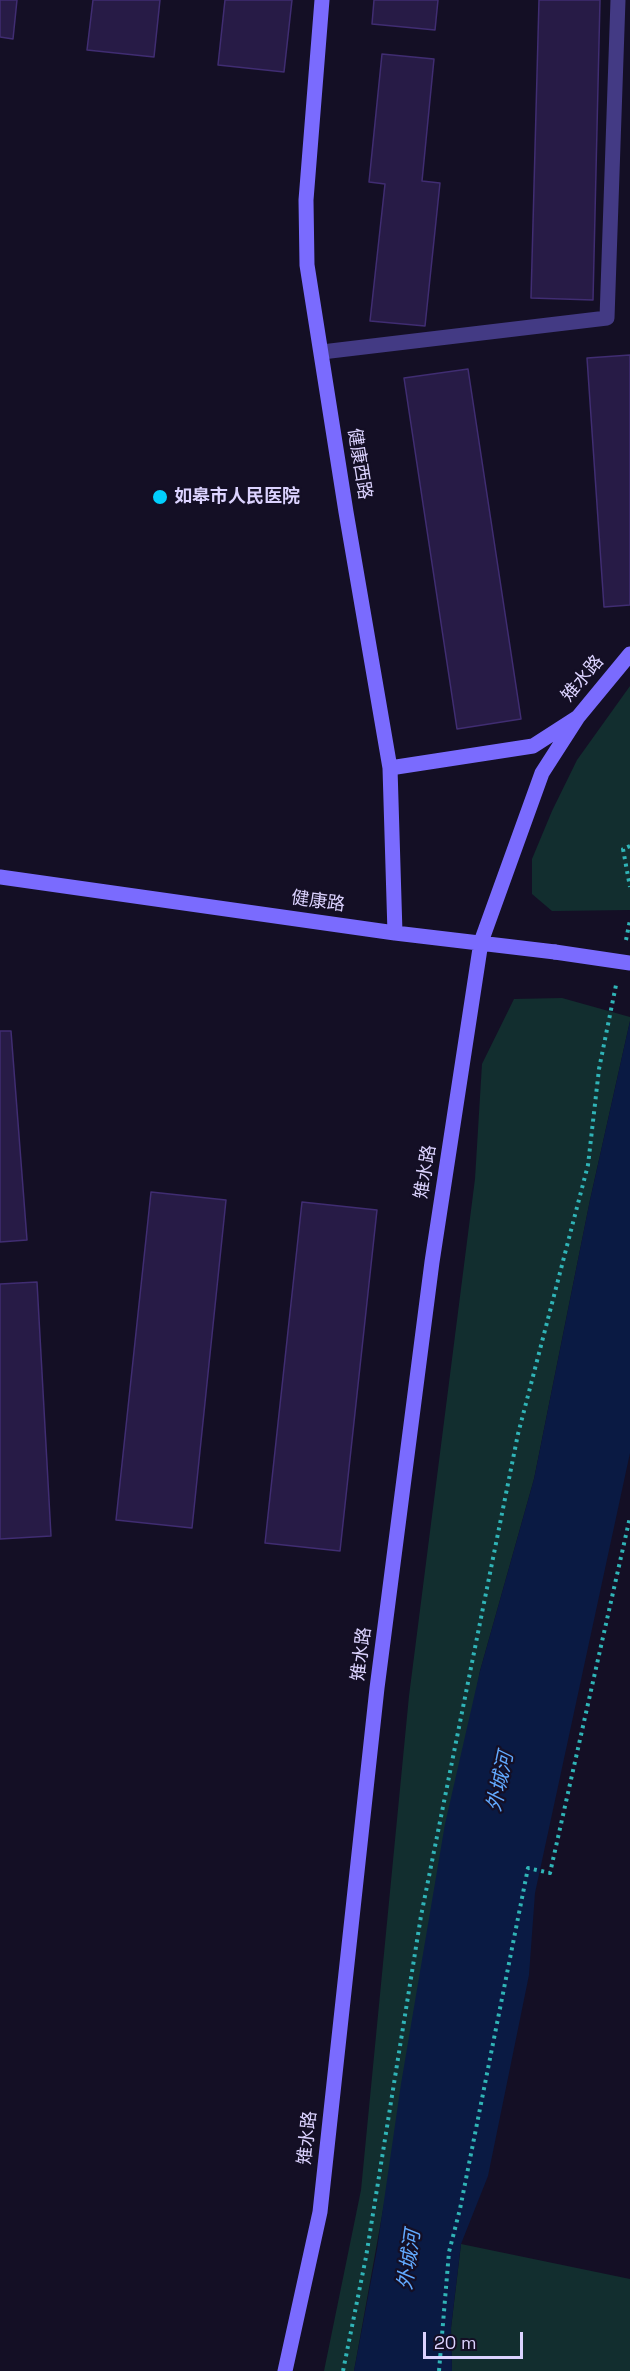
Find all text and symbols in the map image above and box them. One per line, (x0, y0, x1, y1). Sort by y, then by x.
street label: 健康西路 (343, 427, 375, 501)
place label: 如皋市人民医院 (174, 486, 300, 508)
marker: 如皋市人民医院 (151, 488, 169, 506)
street label: 雉水路 (557, 651, 609, 707)
street label: 健康路 (290, 888, 346, 916)
street label: 雉水路 (411, 1144, 441, 1200)
street label: 雉水路 (348, 1626, 376, 1682)
water label: 外城河 (483, 1750, 519, 1814)
street label: 雉水路 (294, 2110, 322, 2166)
water label: 外城河 (394, 2229, 426, 2291)
scale bar (426, 2320, 526, 2358)
text: 20 m (434, 2331, 477, 2354)

